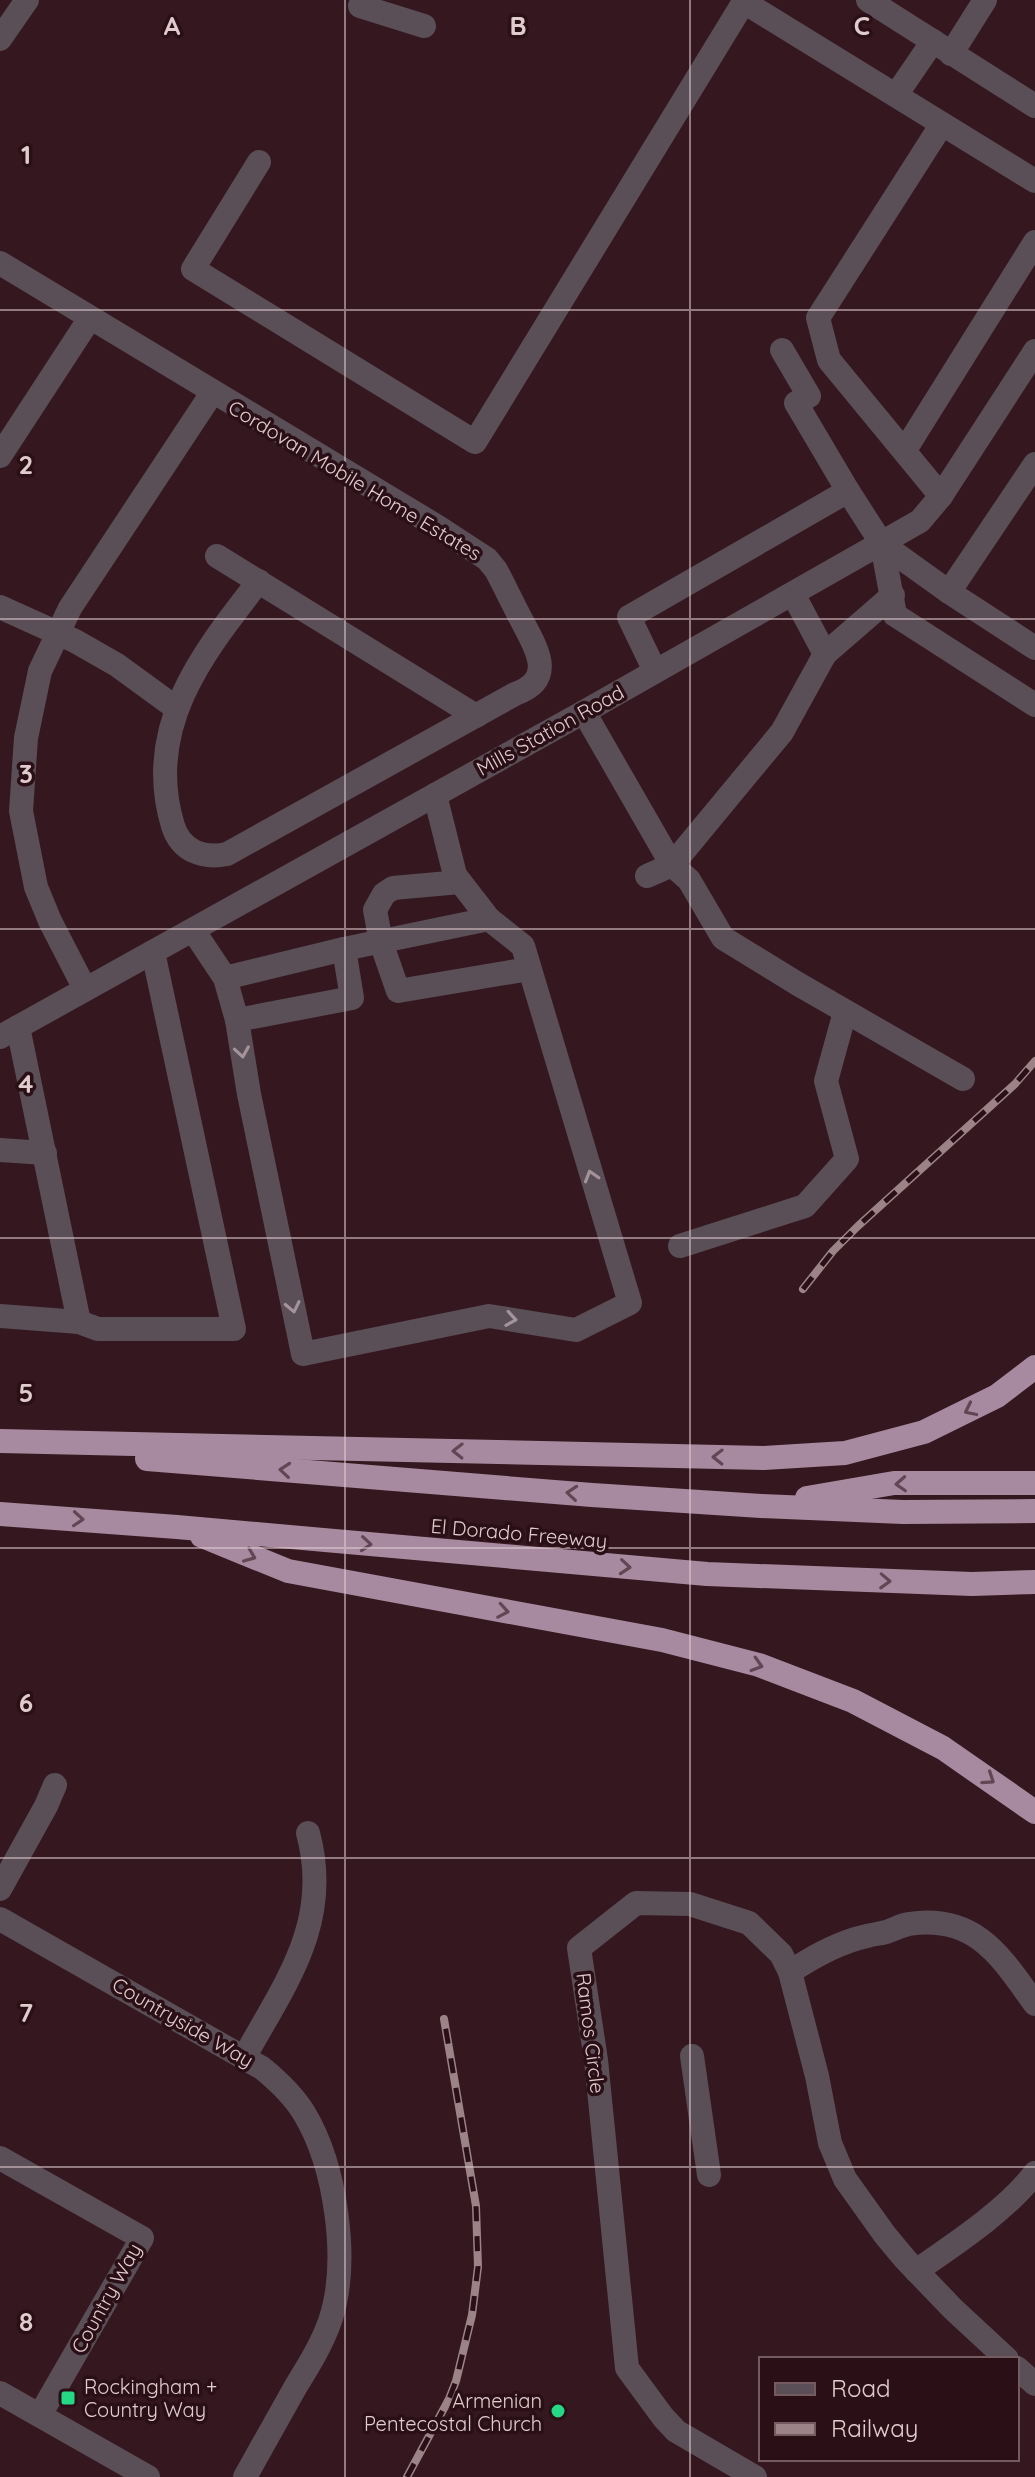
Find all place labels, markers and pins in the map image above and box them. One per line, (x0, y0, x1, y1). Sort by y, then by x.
place label: Rockingham + Country Way (84, 2374, 217, 2422)
place label: Armenian Pentecostal Church (364, 2388, 542, 2436)
marker: Rockingham + Country Way (59, 2389, 77, 2407)
marker: Armenian Pentecostal Church (549, 2402, 567, 2420)

